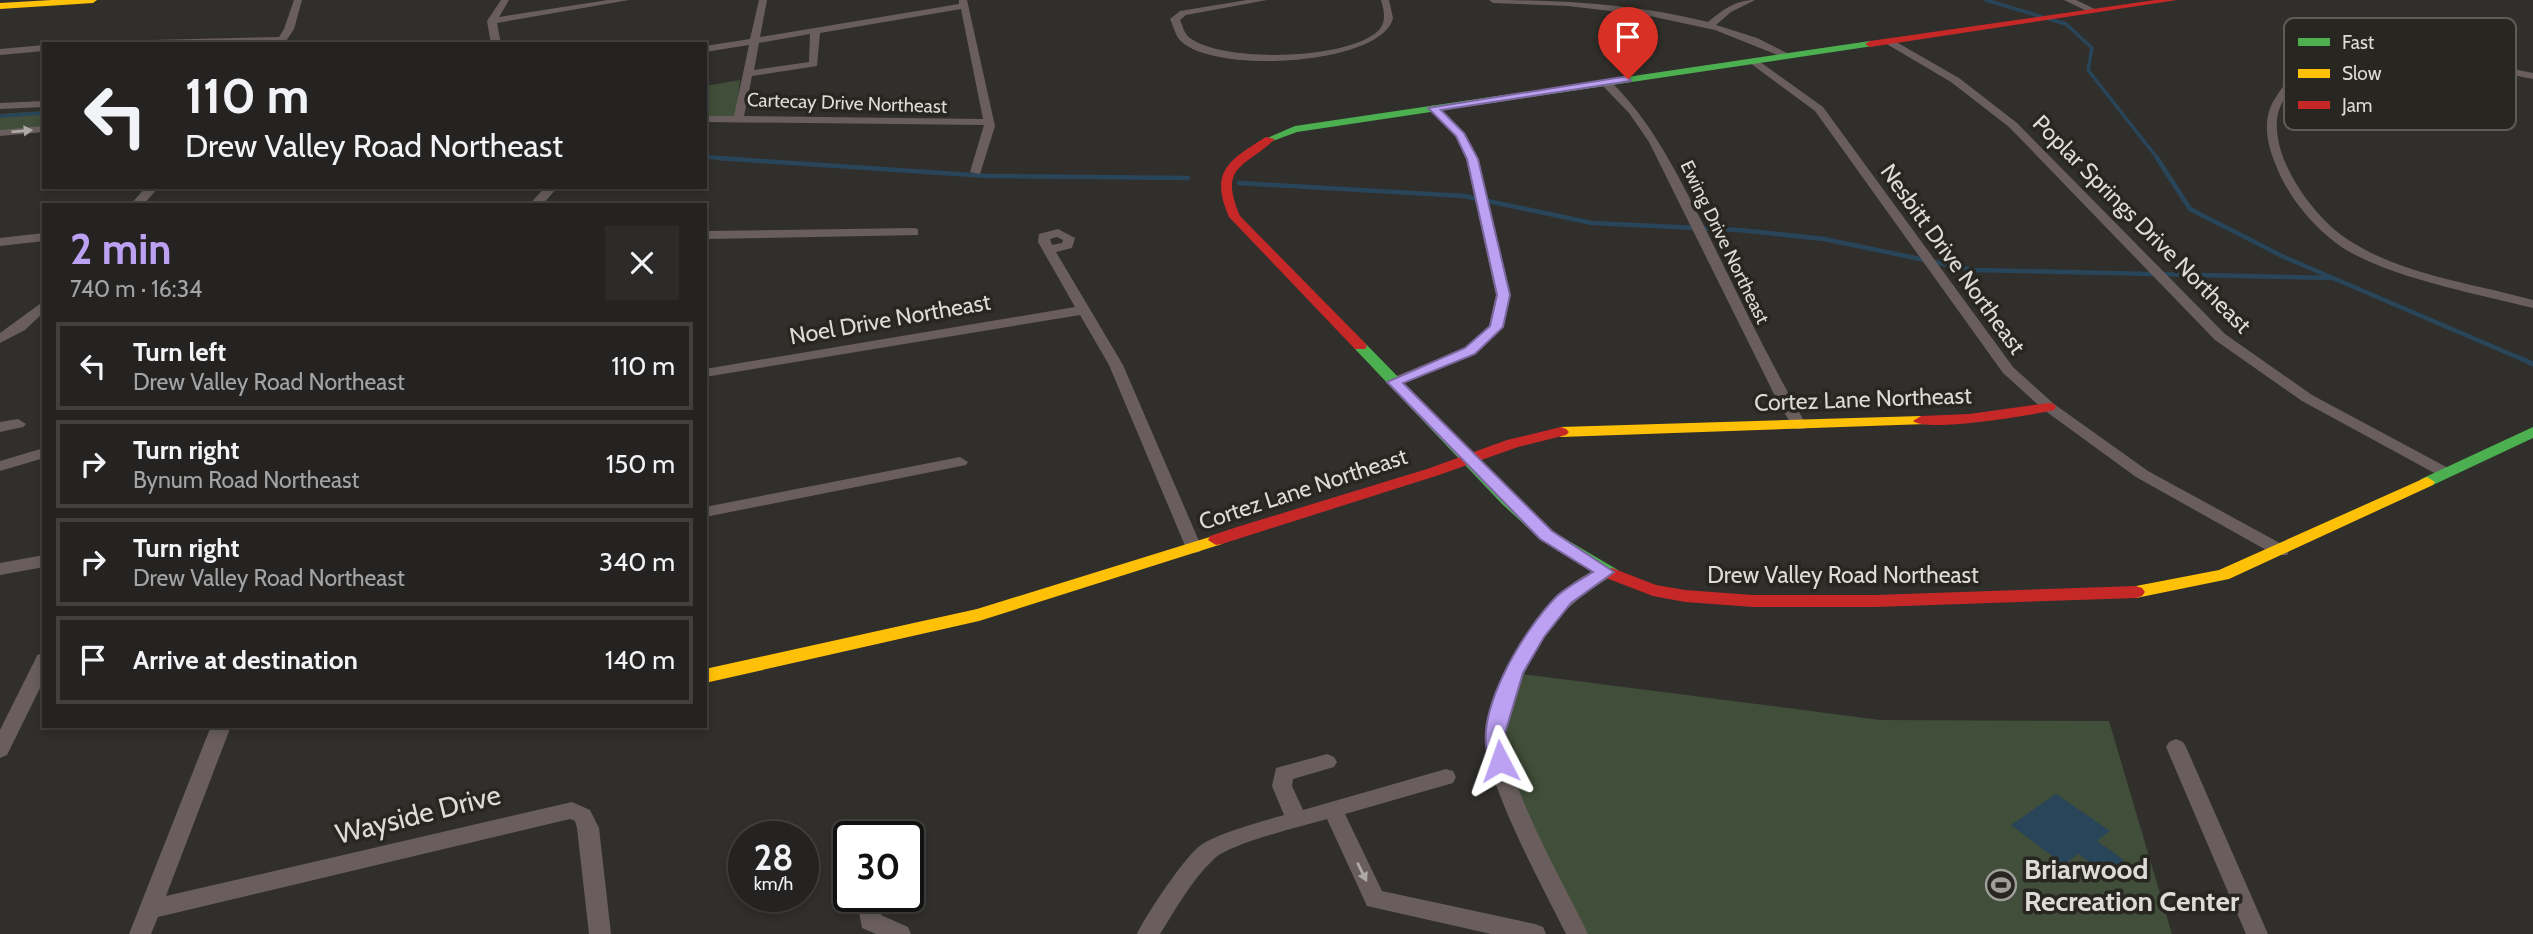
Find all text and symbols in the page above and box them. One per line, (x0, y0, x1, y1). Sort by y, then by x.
pin (1598, 7, 1658, 79)
icon: arrive (1609, 18, 1647, 56)
legend (2284, 18, 2516, 130)
text: Fast (2342, 31, 2375, 54)
text: Slow (2342, 62, 2382, 85)
text: 110 m (185, 66, 309, 125)
icon: left (70, 70, 161, 161)
street label: Cartecay Drive Northeast (746, 88, 948, 118)
text: Jam (2341, 94, 2372, 117)
street label: Poplar Springs Drive Northeast (2027, 109, 2257, 339)
one-way arrow (11, 125, 33, 136)
text: Drew Valley Road Northeast (185, 126, 563, 165)
street label: Ewing Drive Northeast (1675, 157, 1775, 328)
street label: Nesbitt Drive Northeast (1875, 158, 2032, 360)
text: 2 min (70, 223, 171, 275)
button: close (605, 226, 679, 300)
text: 740 m · 16:34 (70, 275, 202, 303)
street label: Noel Drive Northeast (787, 287, 993, 350)
text: Turn left (133, 336, 226, 368)
icon: left (74, 347, 112, 385)
text: 110 m (611, 350, 675, 382)
text: Drew Valley Road Northeast (133, 368, 405, 396)
street label: Cortez Lane Northeast (1754, 381, 1973, 417)
text: Turn right (133, 434, 239, 466)
street label: Cortez Lane Northeast (1195, 442, 1411, 536)
icon: right (74, 445, 112, 483)
text: 150 m (606, 448, 675, 480)
text: Bynum Road Northeast (133, 466, 359, 494)
text: Turn right (133, 532, 239, 564)
icon: right (74, 543, 112, 581)
text: 340 m (599, 546, 675, 578)
street label: Drew Valley Road Northeast (1707, 561, 1979, 589)
text: Drew Valley Road Northeast (133, 564, 405, 592)
icon: arrive (74, 641, 112, 679)
text: Arrive at destination (133, 644, 358, 676)
text: 140 m (605, 644, 675, 676)
position arrow (1463, 724, 1537, 798)
street label: Wayside Drive (332, 777, 504, 851)
speed limit sign: 30 (833, 821, 924, 912)
text: 28 (754, 836, 793, 879)
place label: Briarwood Recreation Center (2024, 852, 2240, 918)
one-way arrow (1356, 862, 1368, 882)
sports icon: Briarwood Recreation Center (1984, 868, 2018, 902)
text: km/h (754, 873, 793, 895)

